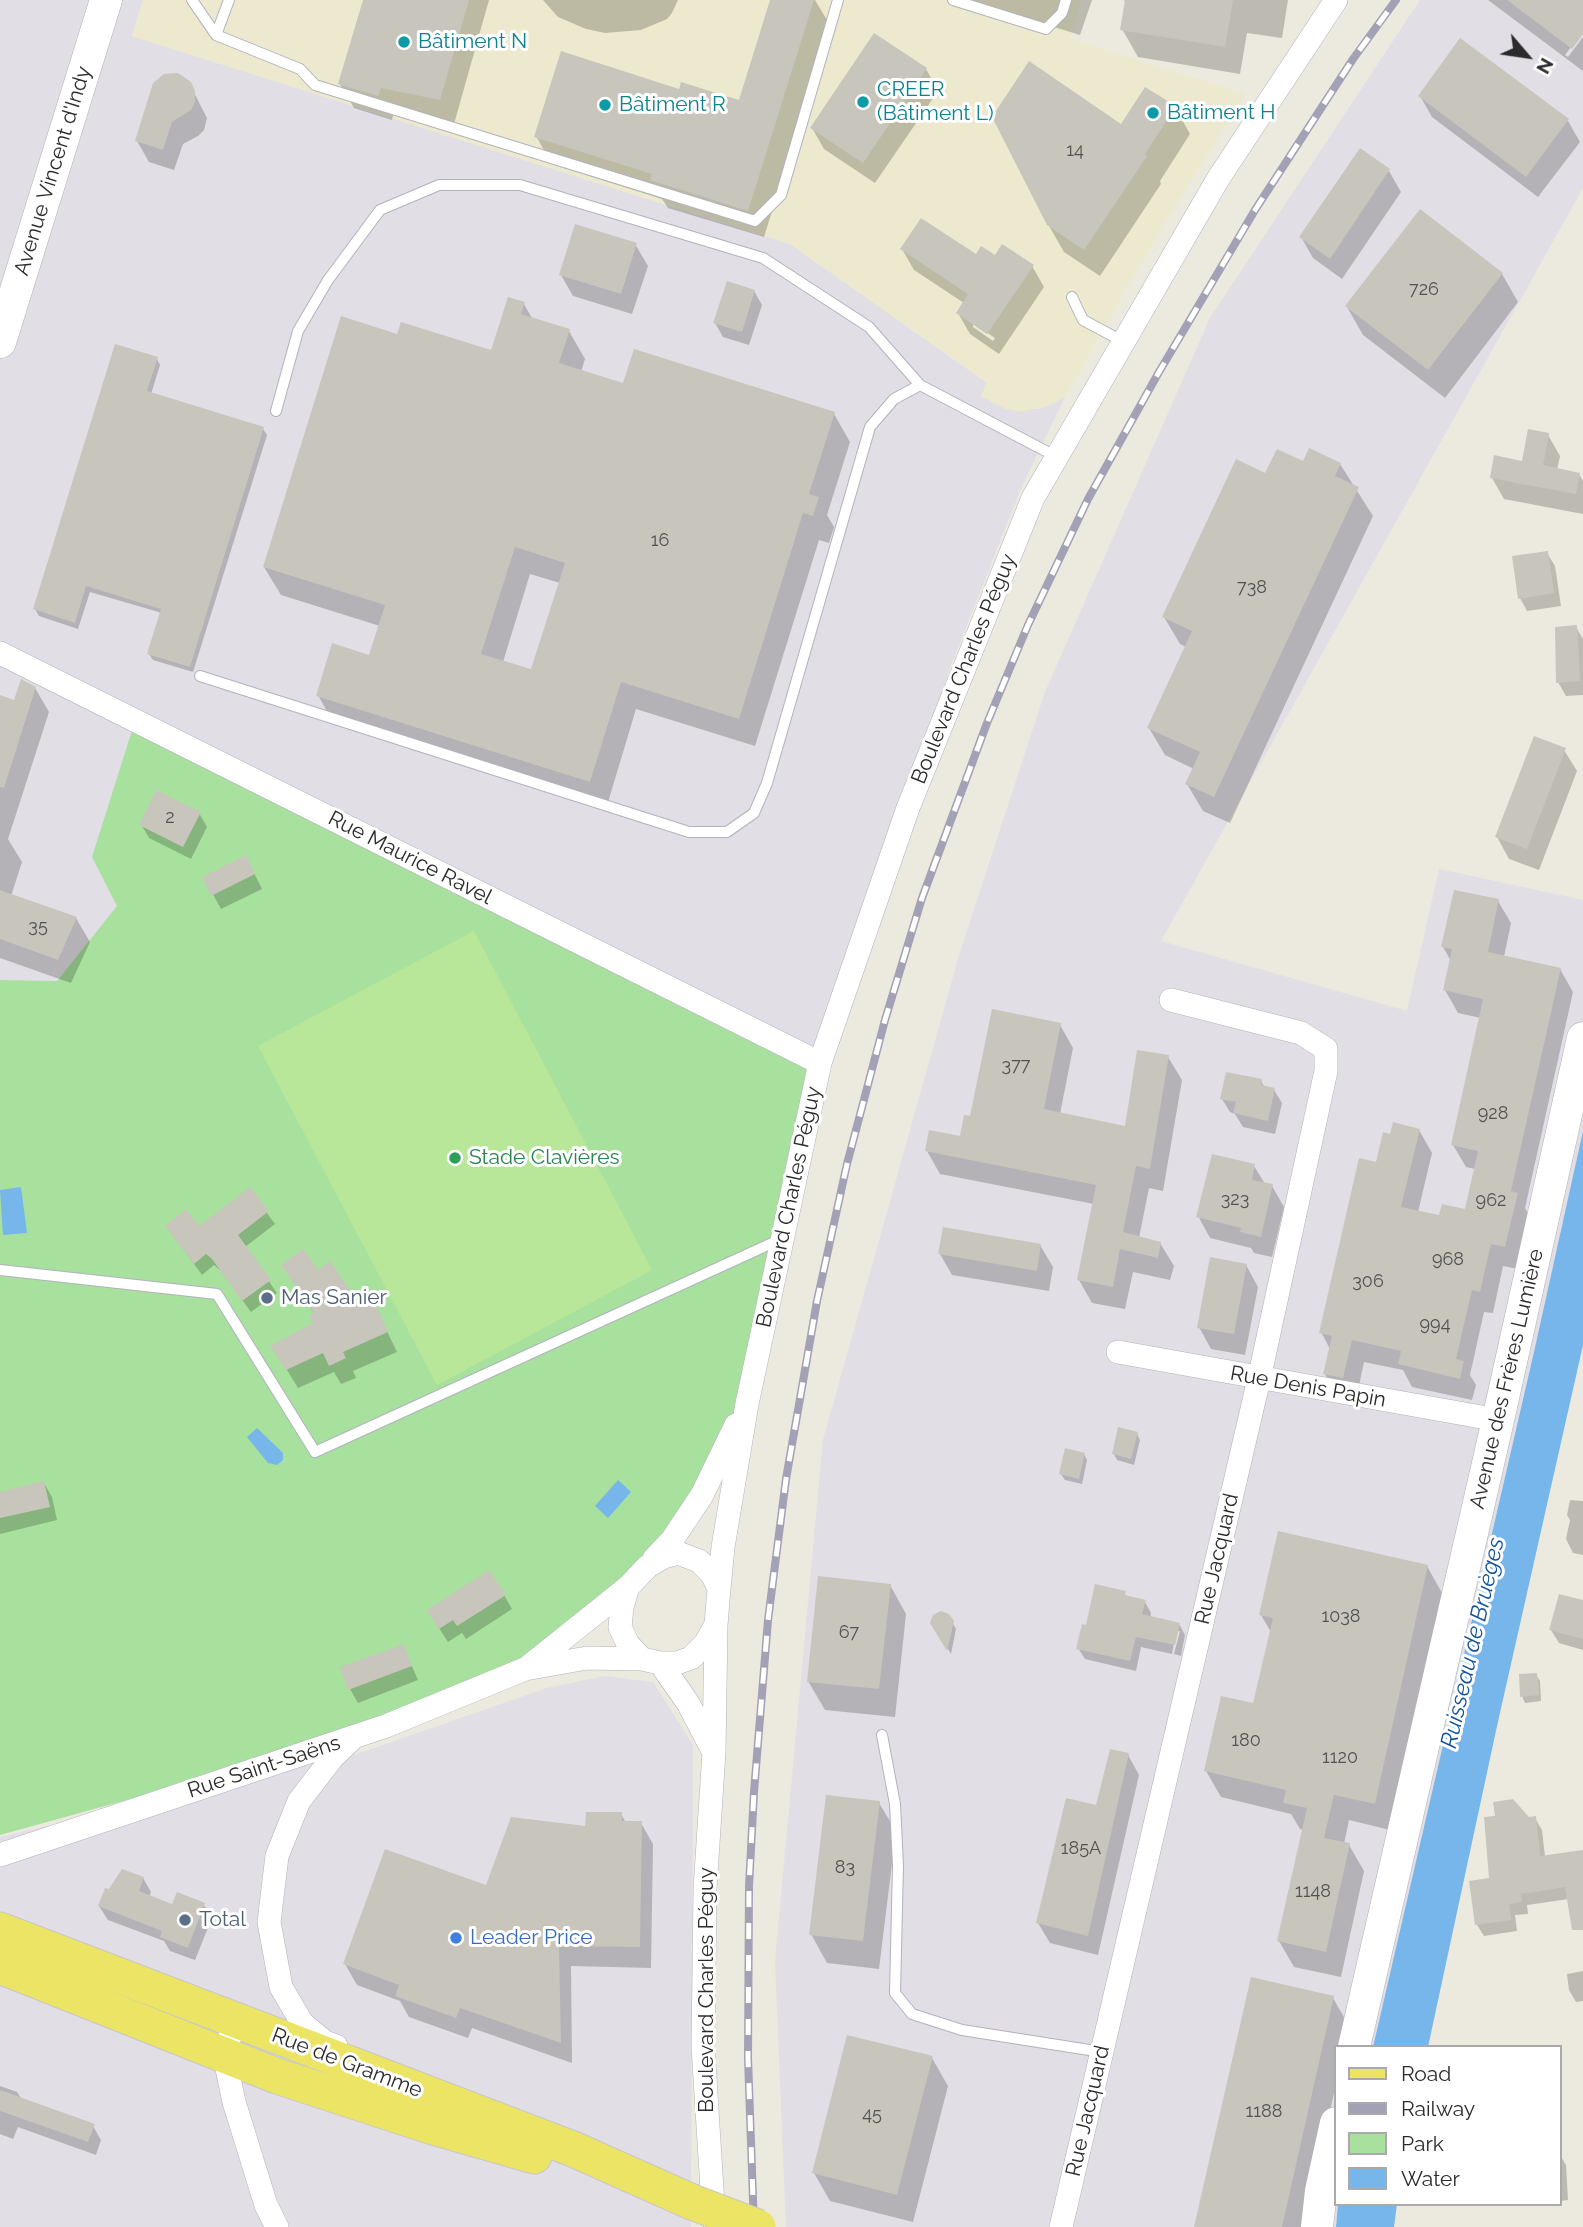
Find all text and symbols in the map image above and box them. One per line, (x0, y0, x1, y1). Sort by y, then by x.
north arrow (1492, 21, 1562, 91)
place label: Bâtiment N (418, 29, 527, 55)
marker: Bâtiment N (396, 34, 412, 50)
text: N (1532, 55, 1559, 78)
street label: Avenue Vincent d'Indy (9, 63, 97, 279)
place label: CREER (Bâtiment L) (877, 77, 994, 127)
place label: Bâtiment R (619, 92, 726, 118)
marker: CREER (Bâtiment L) (855, 94, 871, 110)
marker: Bâtiment R (597, 97, 613, 113)
place label: Bâtiment H (1167, 100, 1276, 126)
marker: Bâtiment H (1145, 105, 1161, 121)
house number: 14 (1066, 140, 1084, 162)
house number: 726 (1409, 279, 1439, 301)
house number: 16 (651, 530, 669, 552)
street label: Boulevard Charles Péguy (906, 550, 1022, 788)
house number: 738 (1237, 577, 1267, 599)
street label: Rue Maurice Ravel (324, 806, 496, 910)
house number: 2 (165, 807, 175, 829)
house number: 35 (28, 916, 48, 938)
house number: 377 (1002, 1055, 1030, 1077)
street label: Boulevard Charles Péguy (751, 1084, 827, 1330)
house number: 928 (1478, 1103, 1508, 1125)
place label: Stade Clavières (469, 1145, 620, 1171)
marker: Stade Clavières (447, 1150, 463, 1166)
house number: 323 (1221, 1189, 1249, 1211)
house number: 962 (1476, 1190, 1506, 1212)
street label: Avenue des Frères Lumière (1465, 1247, 1549, 1511)
house number: 968 (1432, 1249, 1464, 1271)
house number: 306 (1352, 1271, 1384, 1293)
place label: Mas Sanier (281, 1285, 387, 1311)
marker: Mas Sanier (259, 1290, 275, 1306)
house number: 994 (1420, 1314, 1450, 1336)
street label: Rue Denis Papin (1228, 1361, 1388, 1413)
street label: Rue Jacquard (1190, 1491, 1244, 1627)
water label: Ruisseau de Bruèges (1435, 1535, 1511, 1751)
house number: 1038 (1321, 1606, 1361, 1628)
house number: 67 (839, 1622, 859, 1644)
street label: Rue Saint-Saëns (184, 1730, 344, 1804)
house number: 180 (1231, 1730, 1261, 1752)
house number: 1120 (1322, 1747, 1358, 1769)
house number: 185A (1061, 1838, 1101, 1860)
house number: 83 (835, 1857, 855, 1879)
street label: Boulevard Charles Péguy (694, 1867, 720, 2113)
house number: 1148 (1295, 1881, 1331, 1903)
place label: Total (199, 1907, 246, 1933)
marker: Total (177, 1912, 193, 1928)
place label: Leader Price (470, 1925, 593, 1951)
marker: Leader Price (448, 1930, 464, 1946)
street label: Rue de Gramme (268, 2023, 426, 2103)
street label: Rue Jacquard (1061, 2043, 1115, 2179)
legend (1334, 2045, 1562, 2206)
text: Road (1401, 2061, 1451, 2086)
text: Railway (1401, 2096, 1475, 2121)
house number: 1188 (1246, 2101, 1282, 2123)
house number: 45 (862, 2104, 882, 2126)
text: Park (1401, 2131, 1444, 2156)
text: Water (1401, 2166, 1460, 2191)

